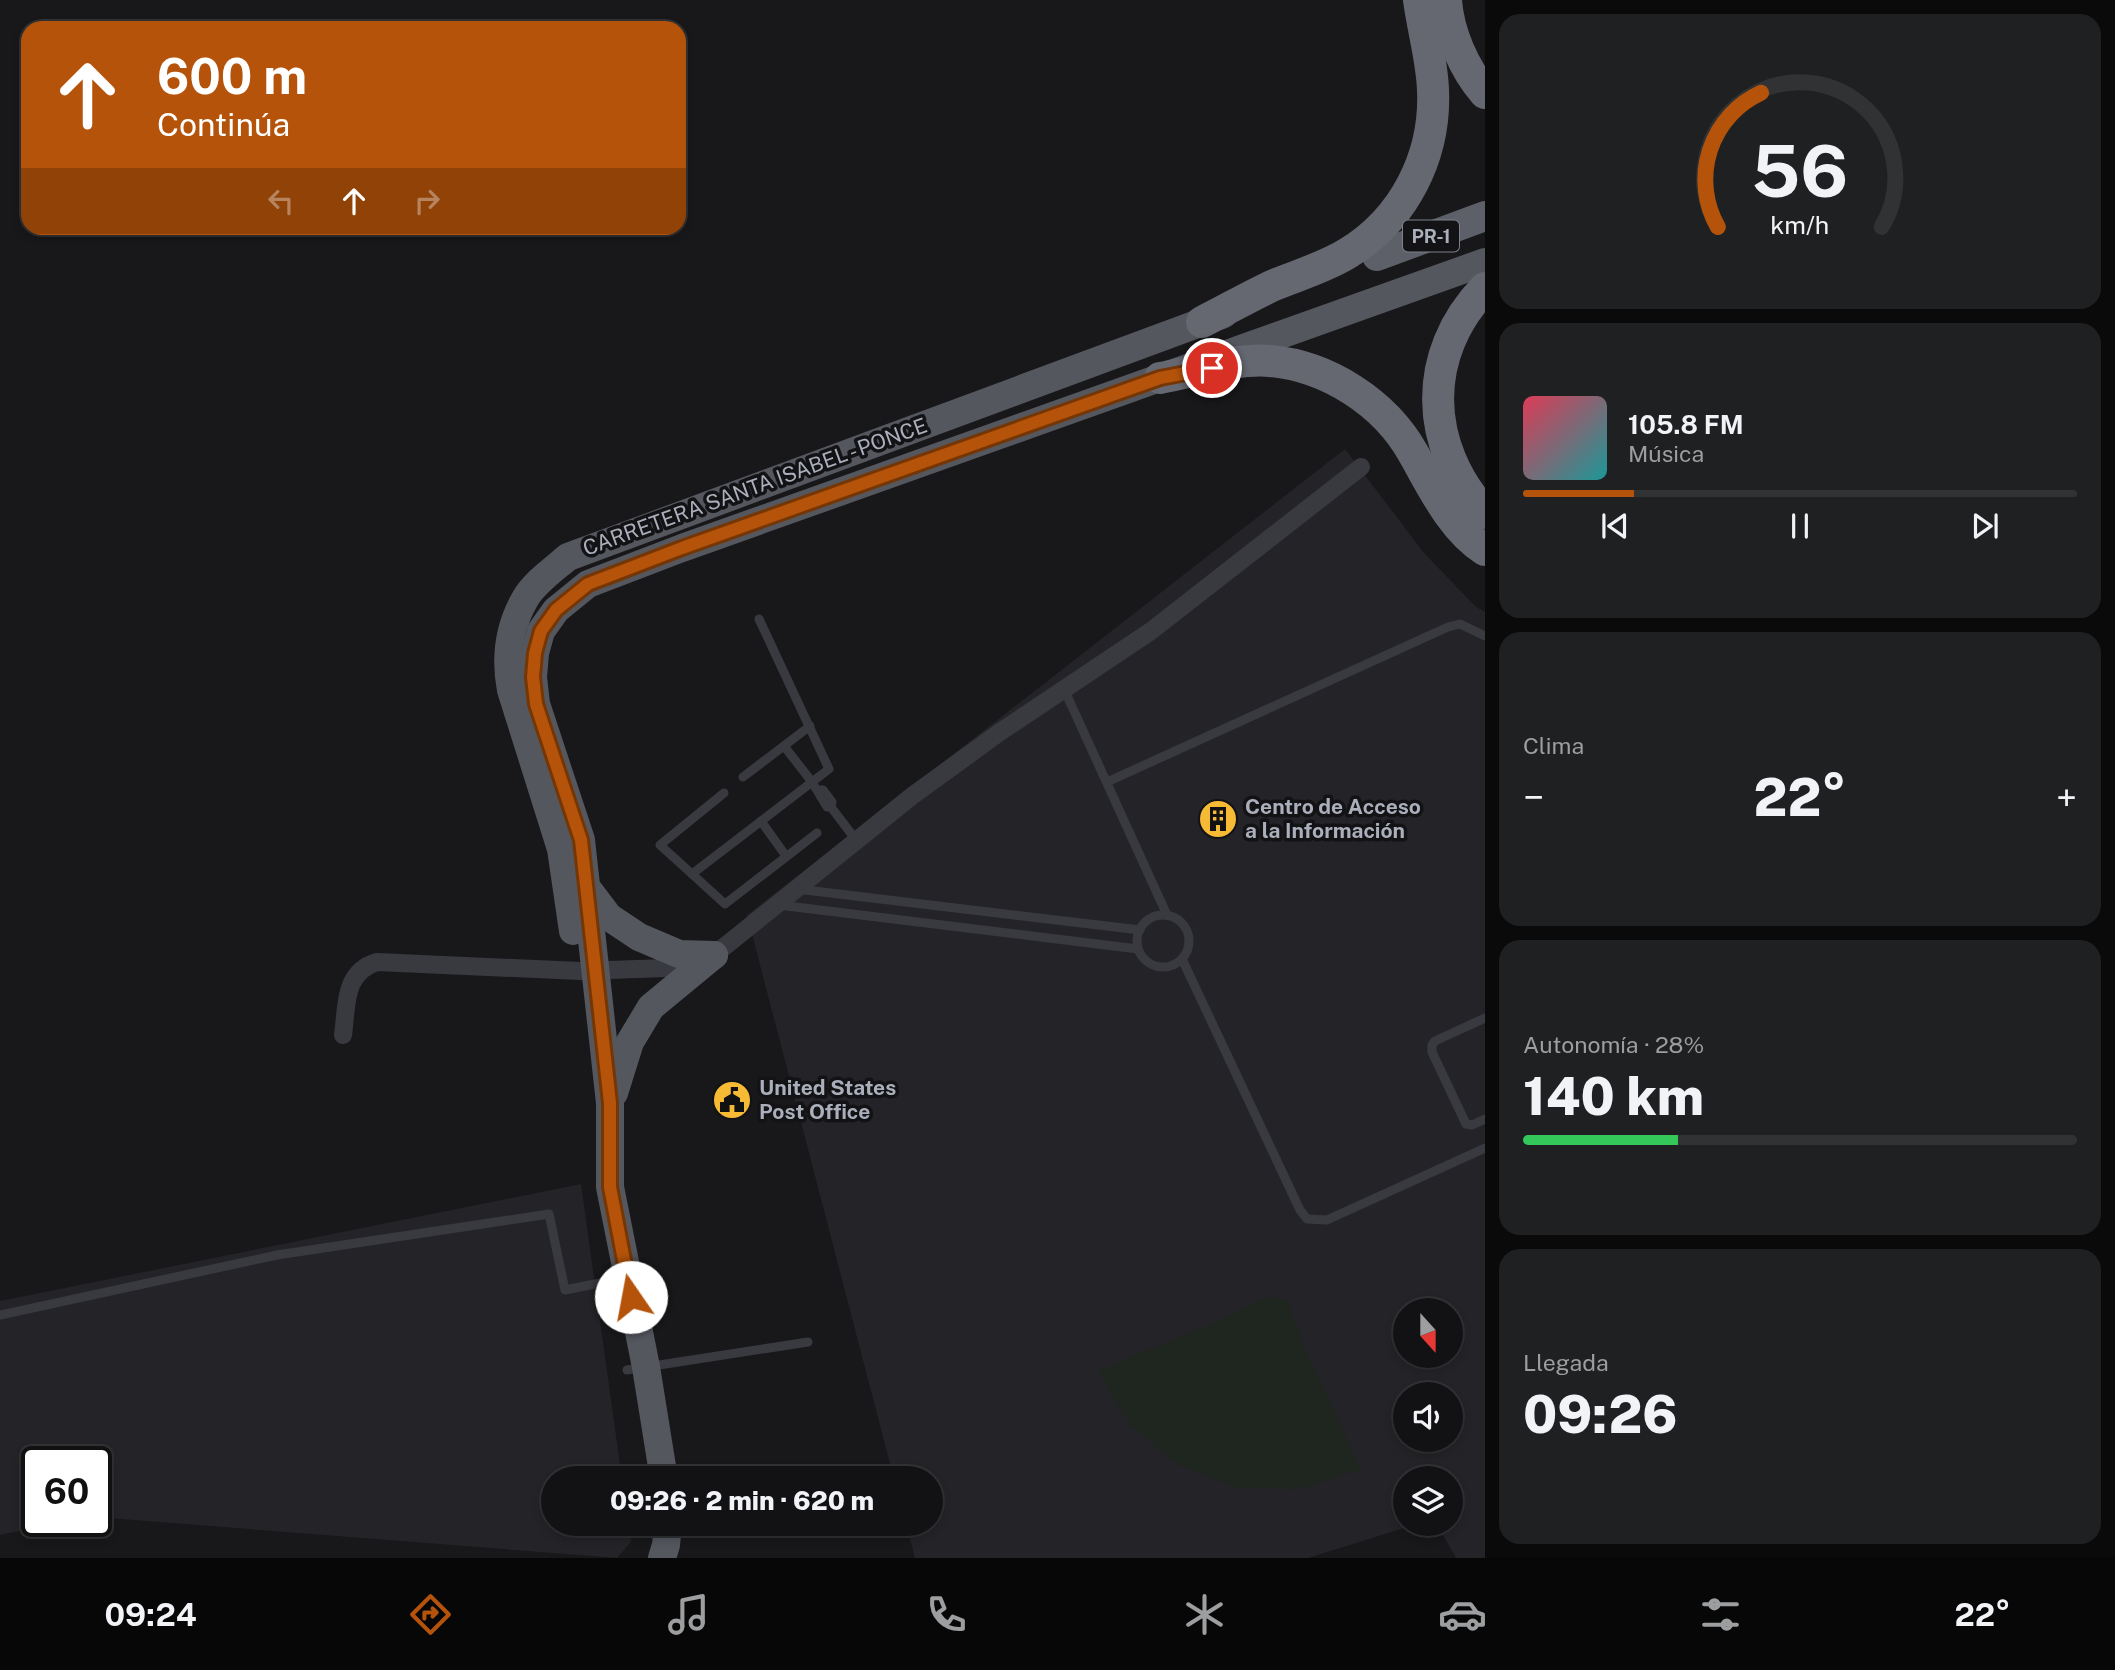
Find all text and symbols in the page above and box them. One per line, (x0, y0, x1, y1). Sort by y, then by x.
text: 600 m (157, 47, 307, 105)
icon: ahead (42, 49, 133, 140)
text: Continúa (157, 106, 290, 143)
text: 56 (1751, 129, 1849, 214)
icon: left (262, 182, 300, 220)
icon: ahead (335, 182, 373, 220)
icon: right (408, 182, 446, 220)
text: km/h (1771, 210, 1829, 240)
road number: PR-1 (1403, 220, 1459, 252)
pin (1182, 338, 1242, 398)
icon: arrive (1193, 349, 1231, 387)
text: 105.8 FM (1628, 409, 1744, 440)
street label: CARRETERA SANTA ISABEL - PONCE (579, 412, 930, 561)
text: Música (1628, 440, 1704, 467)
icon: previous (1596, 507, 1634, 545)
icon: pause (1781, 507, 1819, 545)
icon: next (1966, 507, 2004, 545)
text: Clima (1523, 732, 1584, 759)
text: 22° (1754, 767, 1846, 828)
text: − (1523, 775, 1544, 820)
text: + (2056, 775, 2077, 820)
place label: Centro de Acceso a la Información (1245, 794, 1421, 843)
building icon: Centro de Acceso a la Información (1197, 798, 1239, 840)
text: Autonomía · 28% (1523, 1031, 1704, 1058)
text: 140 km (1523, 1066, 1704, 1127)
place label: United States Post Office (759, 1075, 896, 1124)
public building icon: United States Post Office (711, 1079, 753, 1121)
position arrow (594, 1260, 668, 1334)
north arrow (1393, 1298, 1463, 1368)
map controls (1393, 1298, 1463, 1536)
text: Llegada (1523, 1349, 1609, 1376)
button: sound (1393, 1382, 1463, 1452)
text: 09:26 (1523, 1384, 1678, 1445)
speed limit sign: 60 (21, 1446, 112, 1537)
button: layers (1393, 1466, 1463, 1536)
text: 09:26 · 2 min · 620 m (610, 1485, 874, 1516)
icon: directions (406, 1590, 455, 1639)
icon: music (664, 1590, 713, 1639)
icon: phone (922, 1590, 971, 1639)
icon: climate (1180, 1590, 1229, 1639)
icon: car (1438, 1590, 1487, 1639)
icon: filters (1696, 1590, 1745, 1639)
text: 09:24 (105, 1596, 197, 1633)
text: 22° (1955, 1596, 2010, 1633)

